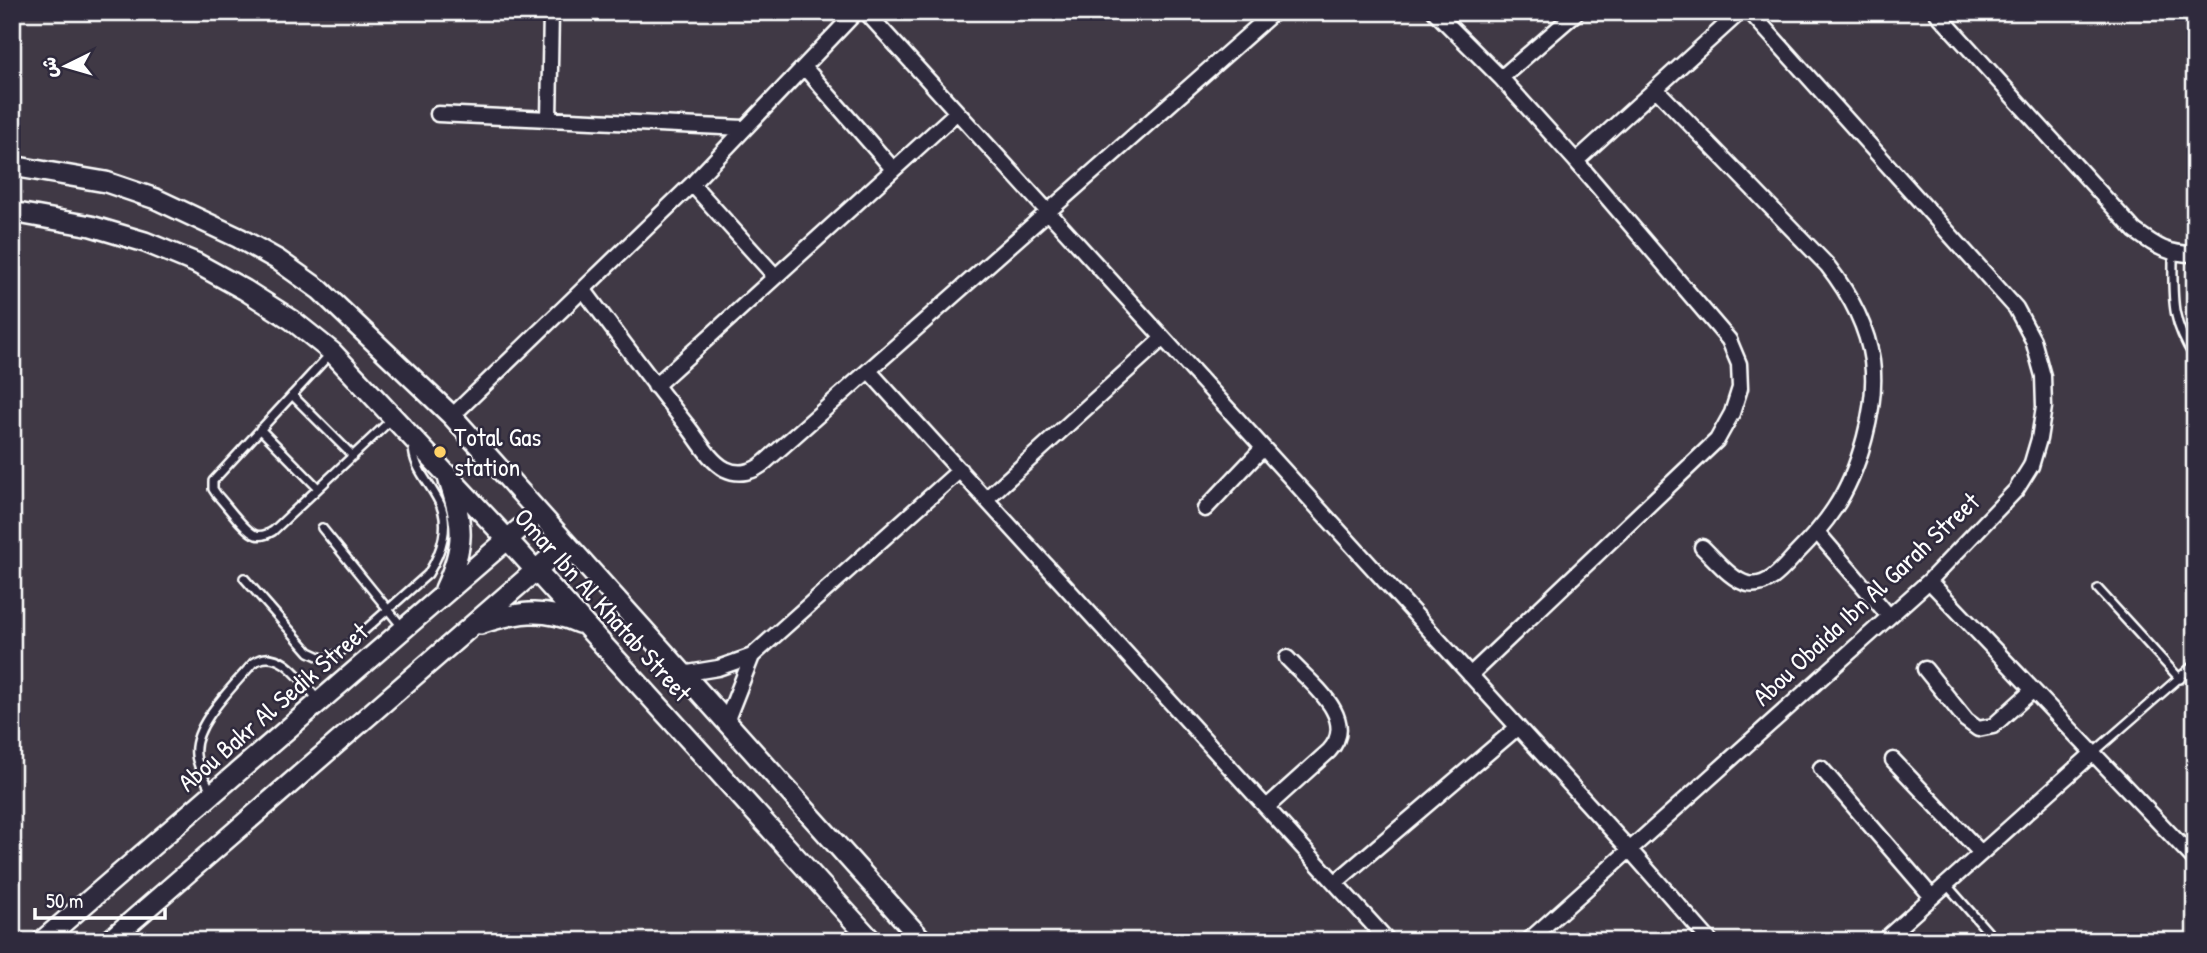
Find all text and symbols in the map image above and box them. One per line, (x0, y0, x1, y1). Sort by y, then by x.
north arrow (32, 32, 102, 102)
text: ش (35, 56, 63, 79)
place label: Total Gas station (454, 419, 541, 484)
marker: Total Gas station (432, 444, 448, 460)
street label: Abou Obaida Ibn Al Garah Street (1745, 483, 1987, 713)
street label: Omar Ibn Al Khatab Street (507, 500, 701, 710)
street label: Abou Bakr Al Sedik Street (170, 613, 376, 799)
scale bar (35, 876, 164, 920)
text: 50 m (46, 886, 83, 915)

